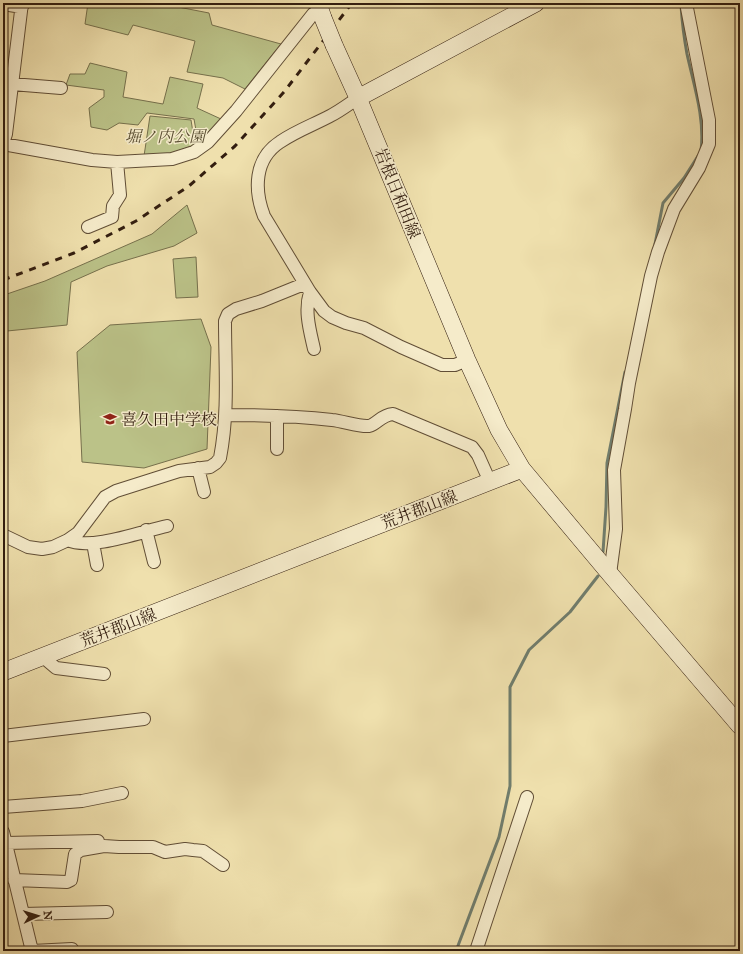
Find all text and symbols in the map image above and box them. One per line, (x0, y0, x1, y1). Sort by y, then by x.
park label: 堀ノ内公園 (125, 127, 208, 146)
street label: 岩根日和田線 (371, 145, 424, 241)
place label: 喜久田中学校 (121, 410, 217, 429)
school or university icon: 喜久田中学校 (102, 411, 118, 427)
street label: 荒井郡山線 (378, 486, 460, 533)
street label: 荒井郡山線 (77, 604, 159, 651)
north arrow (18, 896, 58, 936)
text: N (41, 910, 54, 921)

